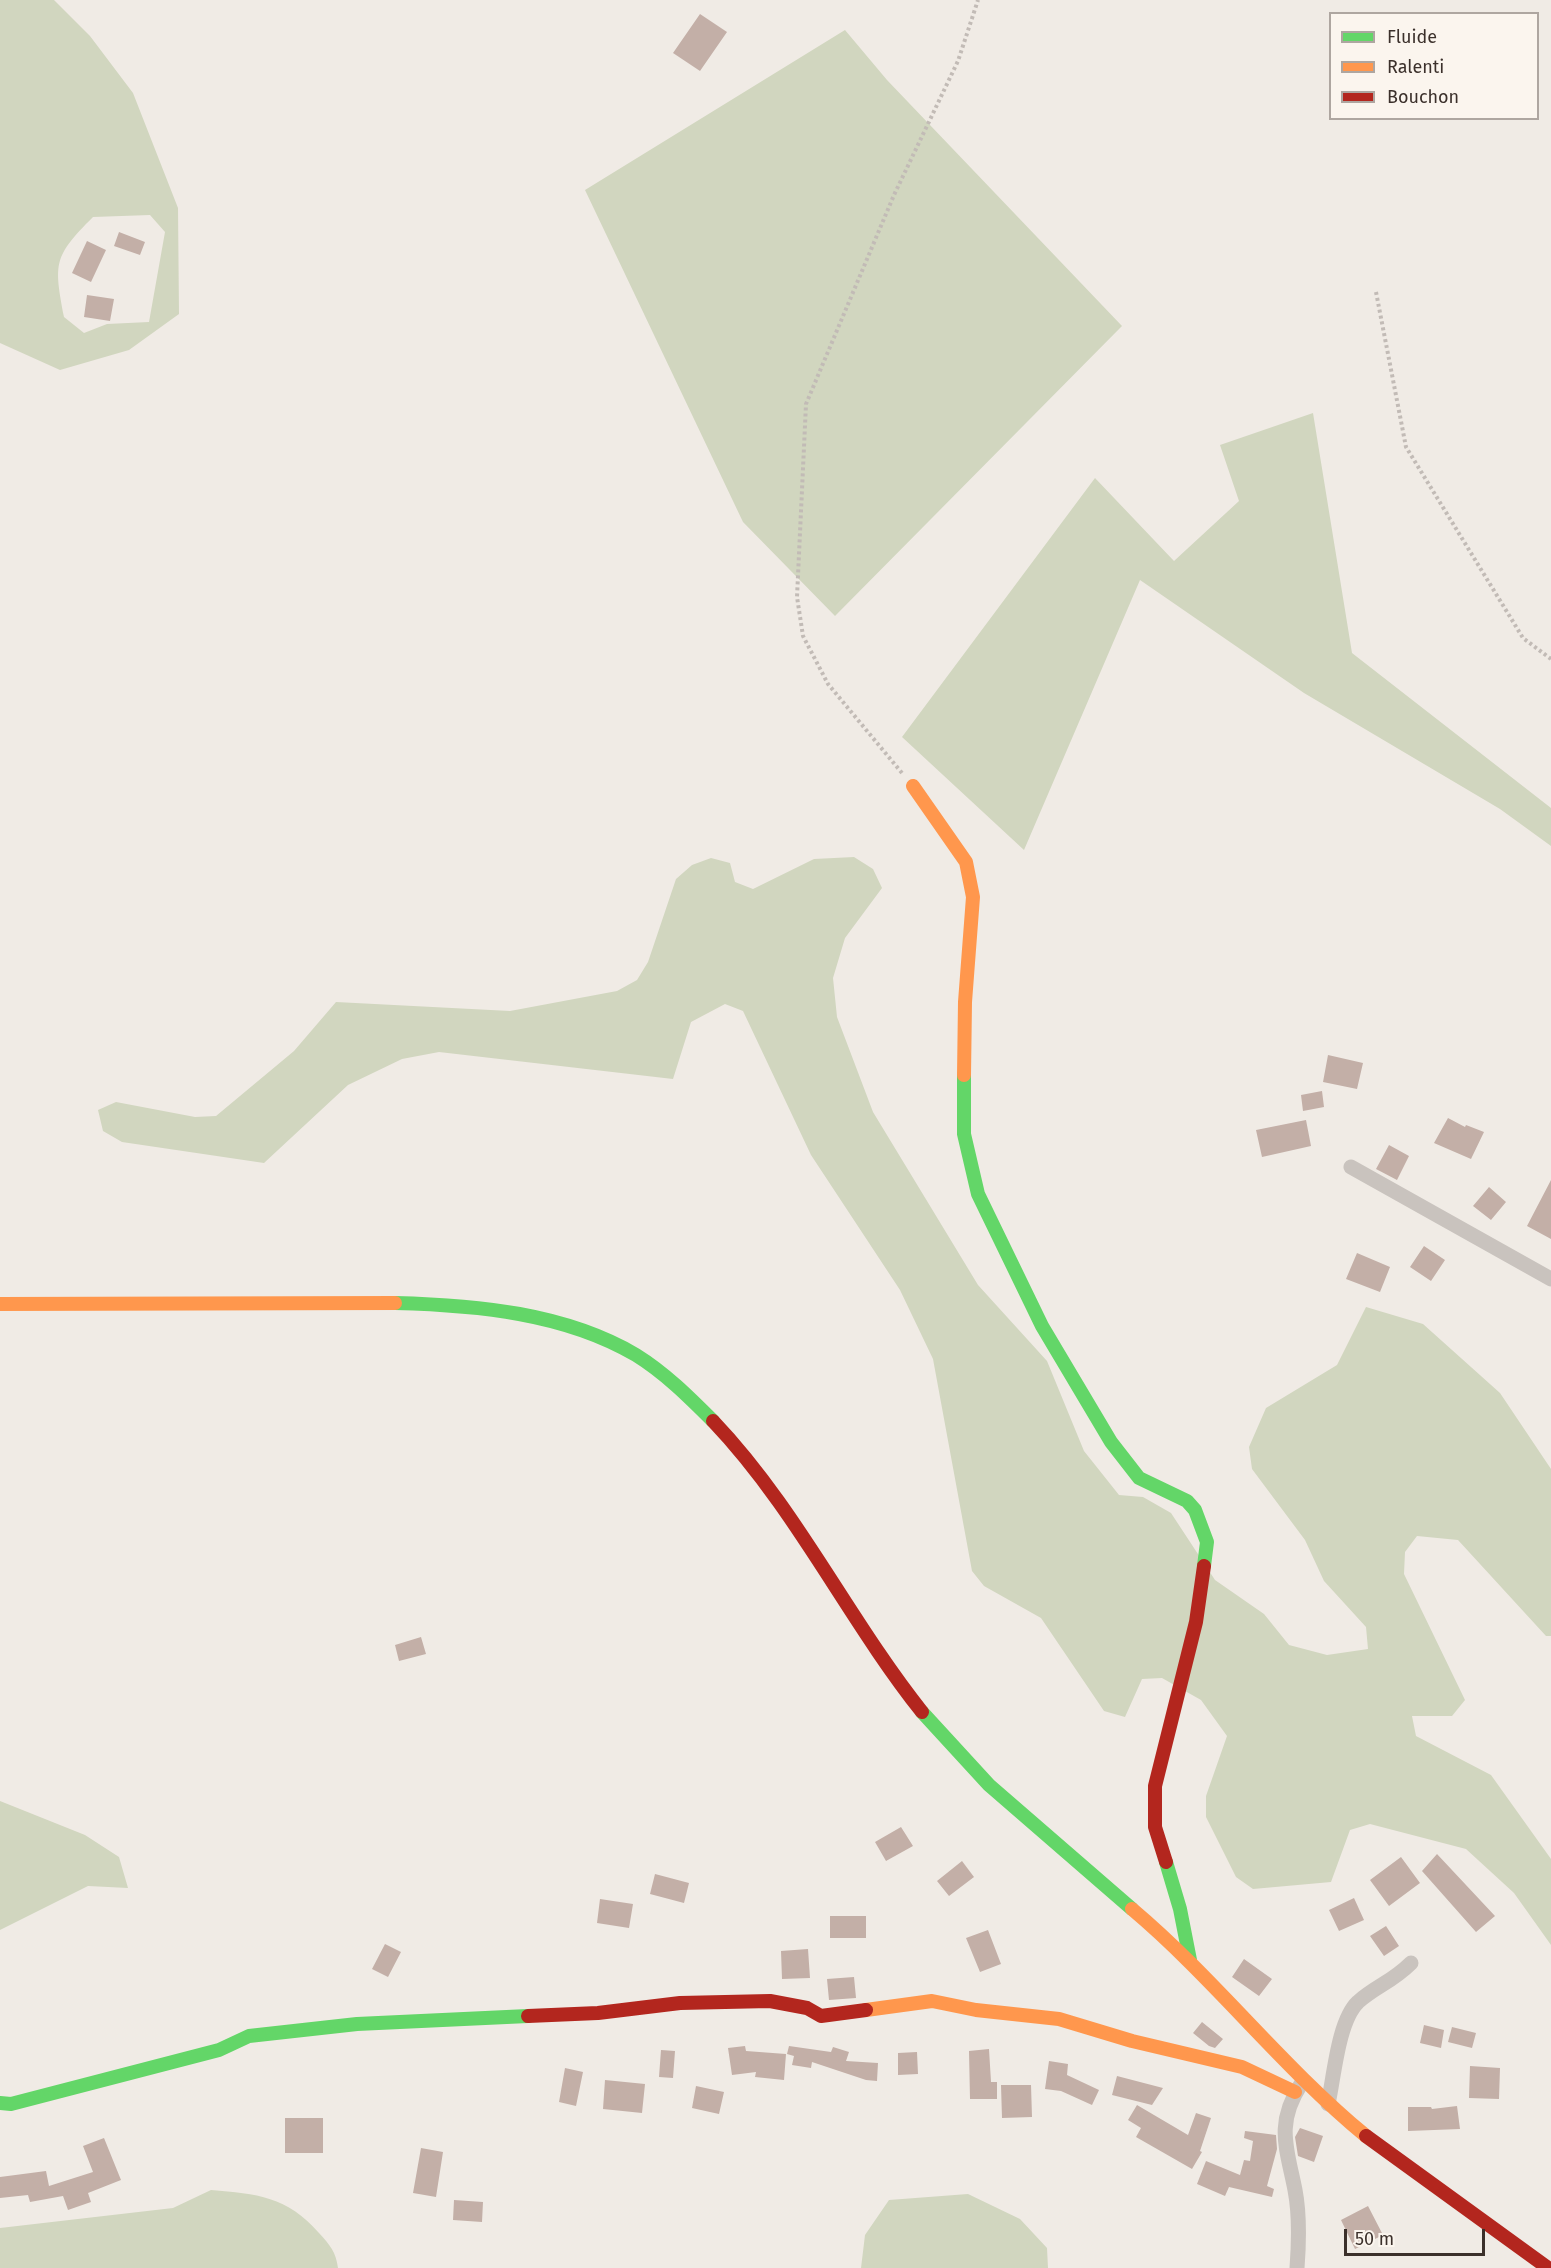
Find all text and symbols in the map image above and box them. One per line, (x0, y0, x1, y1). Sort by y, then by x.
legend (1329, 12, 1539, 120)
text: Fluide (1387, 26, 1437, 48)
text: Ralenti (1387, 56, 1444, 78)
text: Bouchon (1387, 86, 1459, 108)
scale bar (1347, 2217, 1488, 2255)
text: 50 m (1355, 2228, 1394, 2250)

